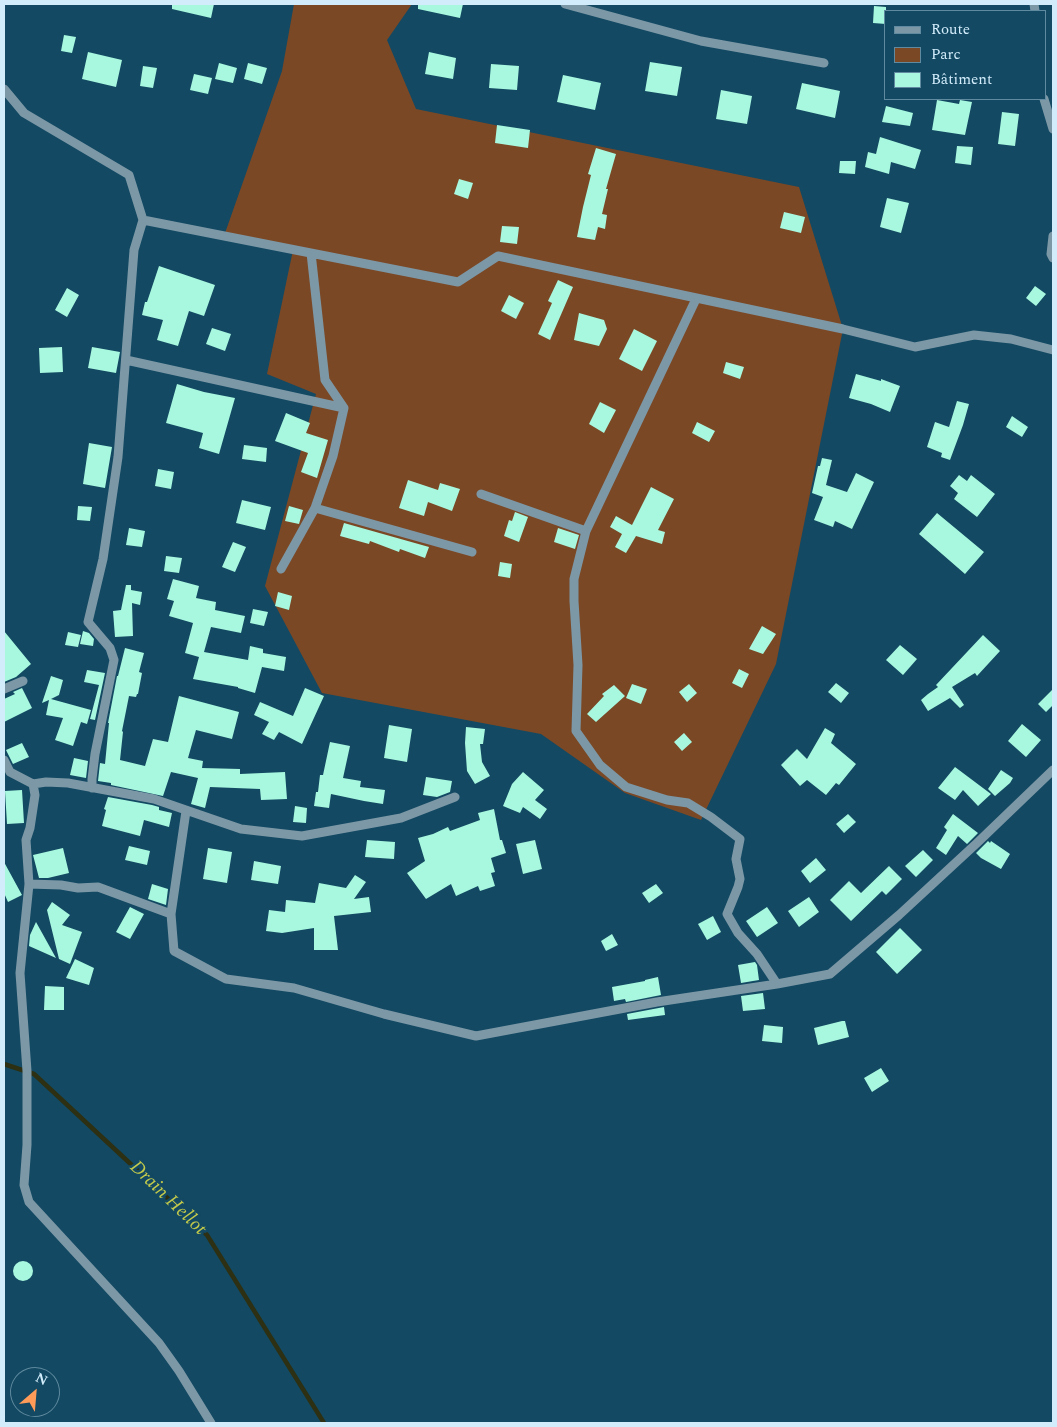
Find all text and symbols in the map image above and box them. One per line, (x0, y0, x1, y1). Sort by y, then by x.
legend (884, 10, 1047, 100)
text: Route (931, 18, 970, 41)
text: Parc (931, 43, 961, 66)
text: Bâtiment (931, 68, 992, 91)
water label: Drain Hellot (124, 1157, 210, 1241)
north arrow (10, 1367, 60, 1417)
text: N (32, 1367, 51, 1391)

